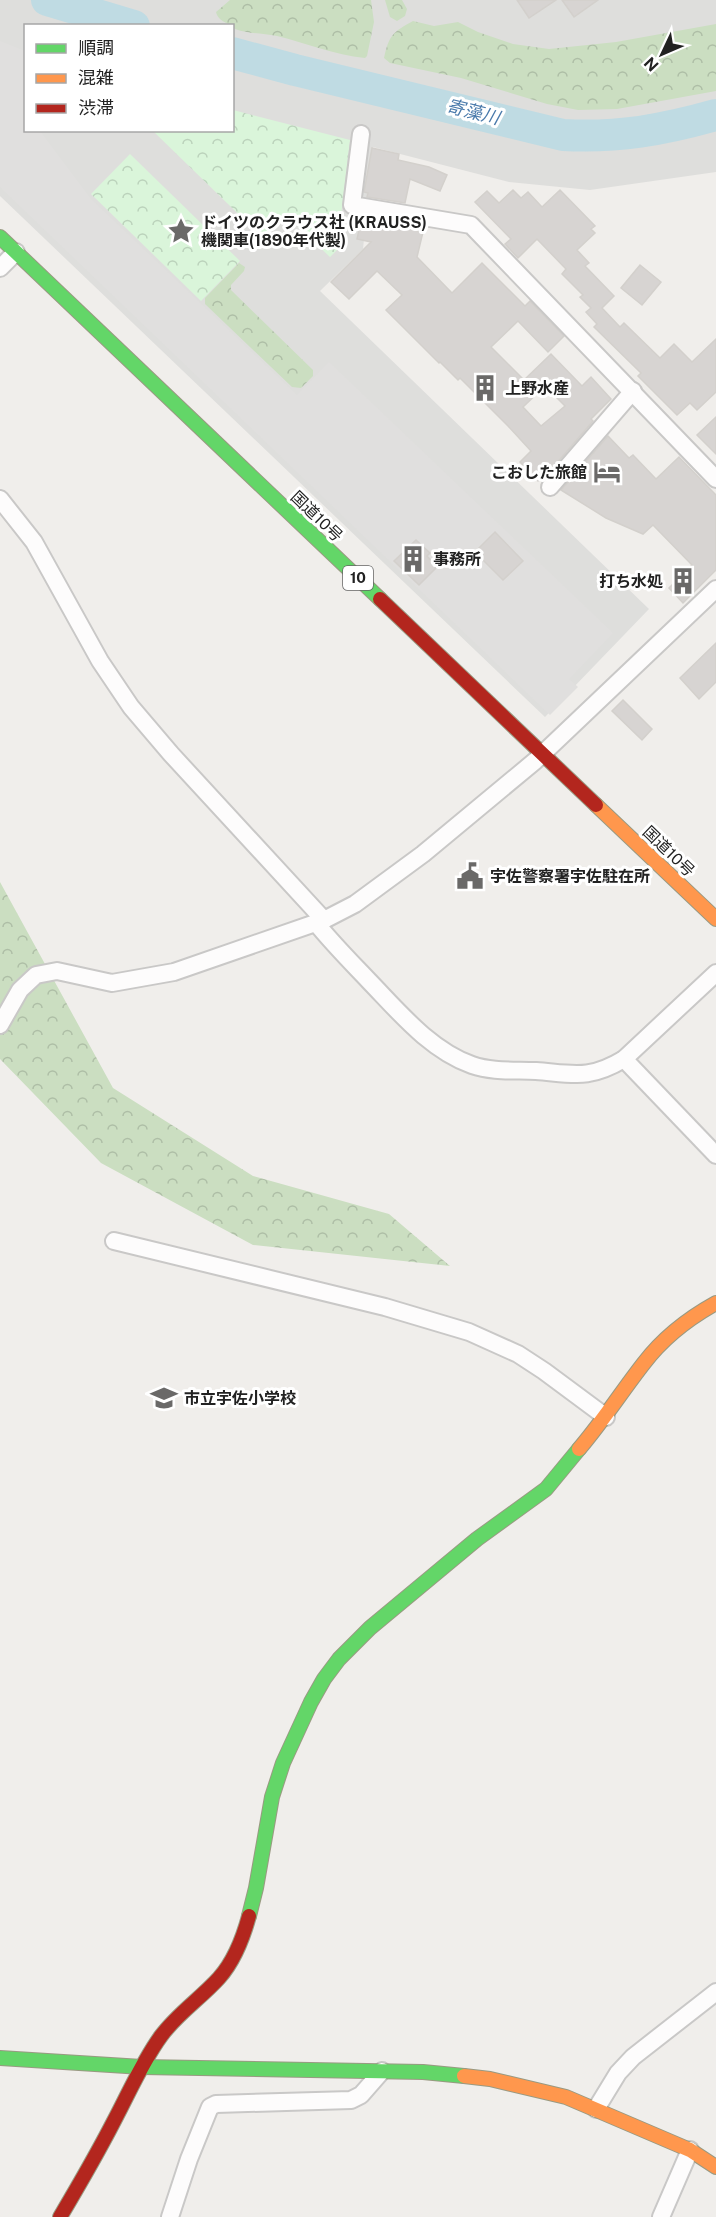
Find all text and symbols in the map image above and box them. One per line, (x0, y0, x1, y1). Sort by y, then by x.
legend (24, 24, 234, 132)
north arrow (632, 24, 692, 84)
text: 順調 (78, 37, 114, 58)
text: N (640, 53, 663, 75)
text: 混雑 (78, 67, 114, 88)
water label: 寄藻川 (444, 95, 504, 129)
text: 渋滞 (78, 97, 114, 118)
place label: ドイツのクラウス社 (KRAUSS) 機関車(1890年代製) (201, 213, 427, 250)
place icon: ドイツのクラウス社 (KRAUSS) 機関車(1890年代製) (166, 216, 196, 246)
building icon: 上野水産 (470, 373, 500, 403)
place label: 上野水産 (505, 379, 569, 398)
hotel icon: こおした旅館 (592, 457, 622, 487)
place label: こおした旅館 (491, 463, 587, 482)
street label: 国道10号 (287, 487, 346, 546)
building icon: 事務所 (398, 544, 428, 574)
place label: 事務所 (433, 550, 481, 569)
road number: 10 (343, 566, 373, 590)
building icon: 打ち水処 (668, 566, 698, 596)
place label: 打ち水処 (599, 572, 663, 591)
street label: 国道10号 (639, 822, 698, 881)
public building icon: 宇佐警察署宇佐駐在所 (455, 861, 485, 891)
place label: 宇佐警察署宇佐駐在所 (490, 867, 650, 886)
school or university icon: 市立宇佐小学校 (149, 1383, 179, 1413)
place label: 市立宇佐小学校 (184, 1389, 296, 1408)

